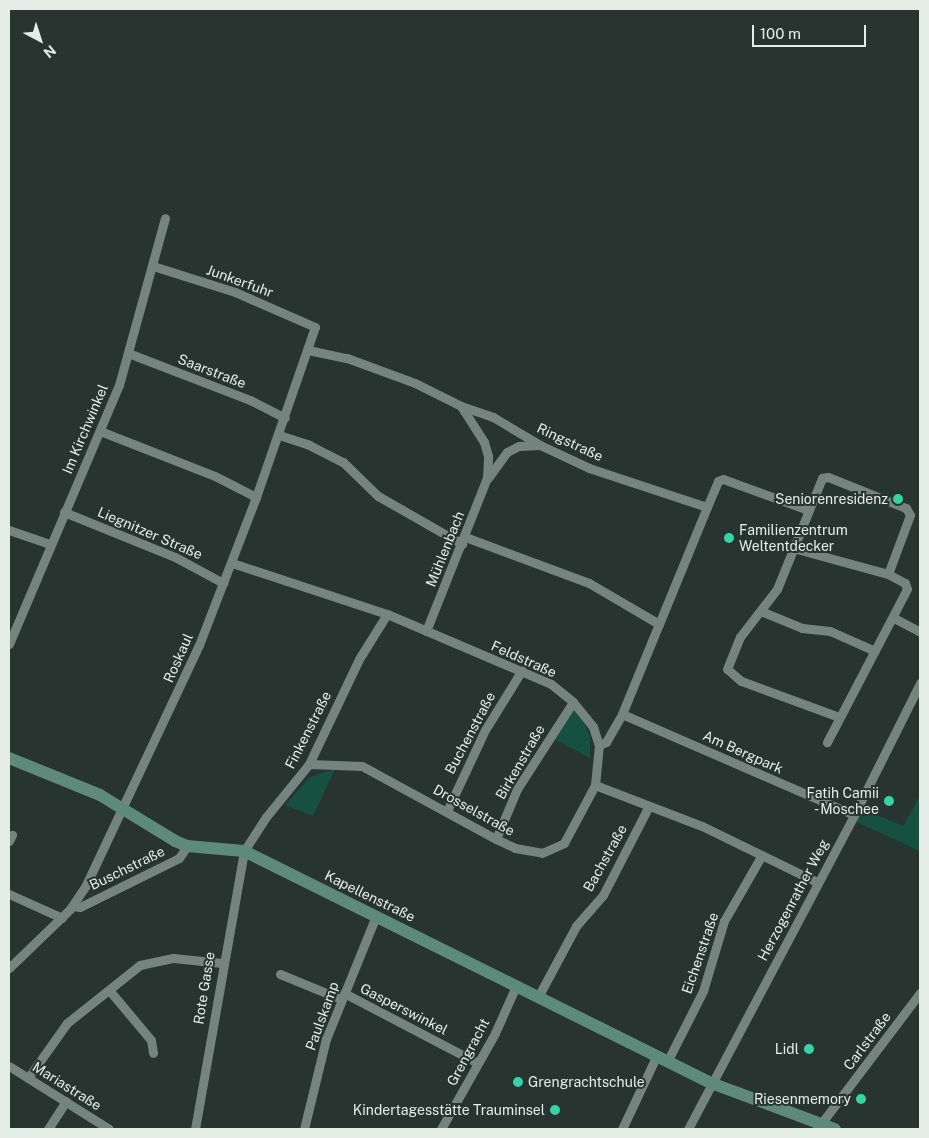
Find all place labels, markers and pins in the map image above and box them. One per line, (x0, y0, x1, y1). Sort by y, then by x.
place label: Seniorenresidenz (775, 491, 888, 507)
marker: Seniorenresidenz (892, 493, 904, 505)
place label: Familienzentrum Weltentdecker (739, 522, 848, 554)
marker: Familienzentrum Weltentdecker (723, 532, 735, 544)
place label: Fatih Camii - Moschee (806, 785, 879, 818)
marker: Fatih Camii - Moschee (883, 795, 895, 807)
place label: Lidl (775, 1041, 799, 1057)
marker: Lidl (803, 1043, 815, 1055)
place label: Grengrachtschule (528, 1074, 645, 1090)
marker: Grengrachtschule (512, 1076, 524, 1088)
place label: Riesenmemory (754, 1091, 851, 1107)
marker: Riesenmemory (855, 1093, 867, 1105)
place label: Kindertagesstätte Trauminsel (353, 1102, 545, 1118)
marker: Kindertagesstätte Trauminsel (549, 1104, 561, 1116)

